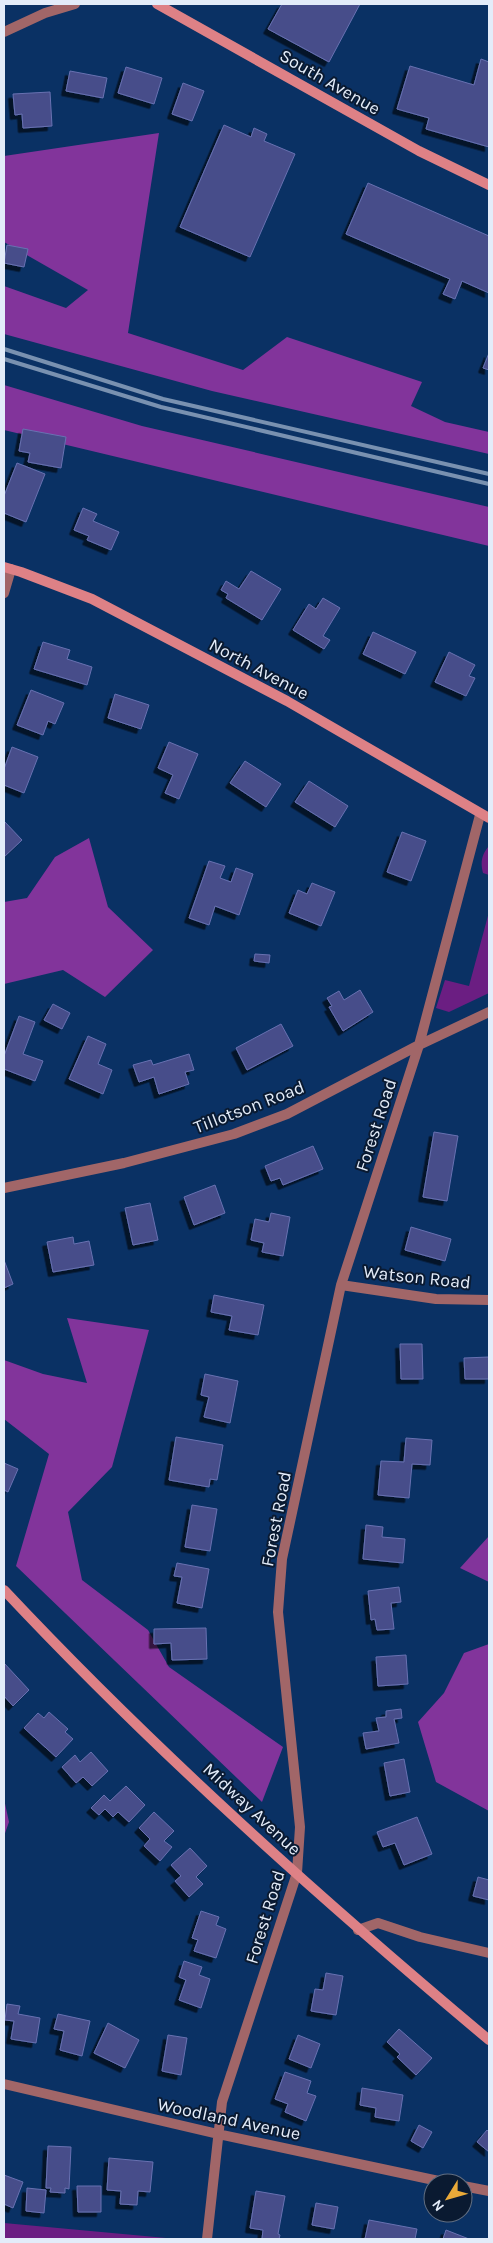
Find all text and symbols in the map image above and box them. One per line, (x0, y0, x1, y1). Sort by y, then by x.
street label: South Avenue (276, 44, 384, 120)
street label: North Avenue (205, 634, 313, 704)
street label: Tillotson Road (190, 1076, 308, 1138)
street label: Forest Road (351, 1076, 401, 1174)
street label: Watson Road (362, 1260, 472, 1294)
street label: Forest Road (256, 1470, 296, 1568)
street label: Midway Avenue (198, 1758, 306, 1860)
street label: Forest Road (240, 1868, 290, 1966)
street label: Woodland Avenue (155, 2093, 303, 2145)
north arrow (423, 2173, 473, 2223)
text: N (428, 2196, 448, 2215)

